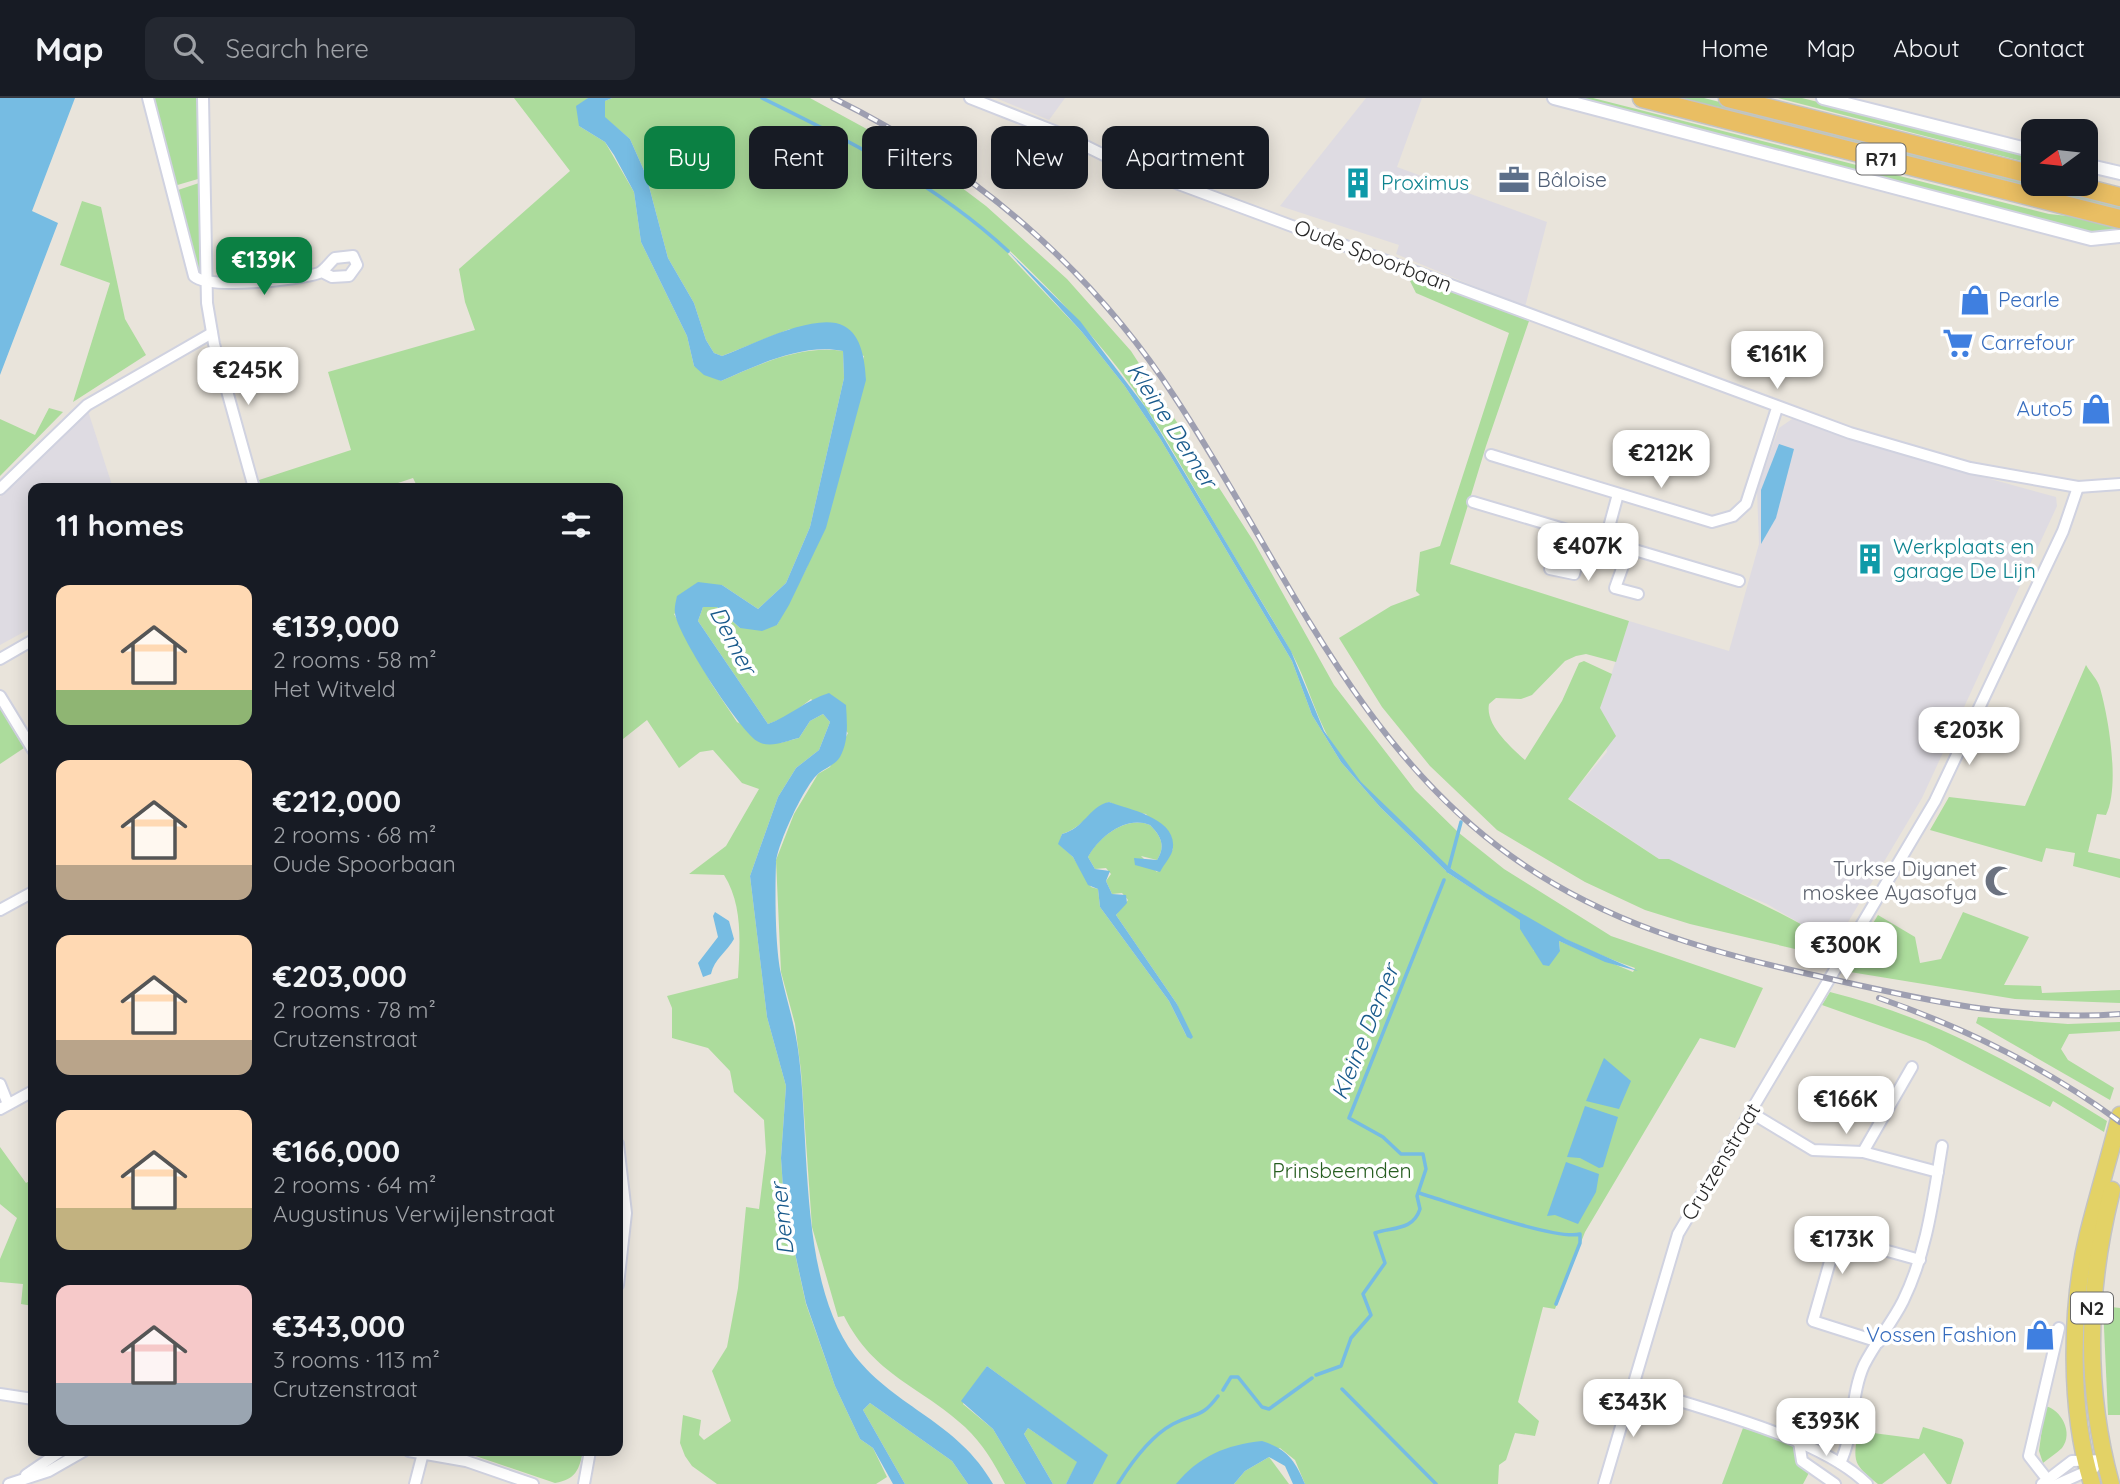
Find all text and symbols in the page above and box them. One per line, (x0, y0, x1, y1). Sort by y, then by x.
search box (145, 17, 635, 80)
text: Map (35, 28, 103, 69)
icon: search (169, 29, 207, 67)
text: Search here (225, 32, 369, 65)
text: Home (1701, 33, 1768, 63)
text: Map (1806, 33, 1855, 63)
text: About (1893, 33, 1960, 63)
text: Contact (1998, 33, 2085, 63)
north arrow (2021, 119, 2098, 196)
map controls (2021, 119, 2098, 196)
chip: Buy (644, 126, 735, 189)
chip: Rent (749, 126, 848, 189)
chip: Filters (862, 126, 977, 189)
chip: New (991, 126, 1088, 189)
chip: Apartment (1102, 126, 1269, 189)
road number: R71 (1856, 143, 1906, 174)
office icon: Bâloise (1497, 163, 1531, 197)
building icon: Proximus (1341, 166, 1375, 200)
place label: Bâloise (1537, 166, 1607, 192)
place label: Proximus (1381, 169, 1469, 195)
street label: Oude Spoorbaan (1291, 213, 1456, 297)
pin: €139K (215, 238, 313, 297)
text: €139K (232, 245, 296, 274)
shop icon: Pearle (1958, 283, 1992, 317)
place label: Pearle (1998, 286, 2060, 312)
supermarket icon: Carrefour (1941, 326, 1975, 360)
place label: Carrefour (1981, 329, 2075, 355)
pin: €161K (1728, 331, 1826, 391)
text: €161K (1747, 339, 1807, 368)
pin: €245K (199, 348, 297, 407)
text: €245K (213, 355, 283, 384)
water label: Kleine Demer (1121, 357, 1225, 495)
shop icon: Auto5 (2079, 392, 2113, 426)
place label: Auto5 (2017, 395, 2073, 421)
pin: €212K (1612, 430, 1710, 490)
text: €212K (1629, 438, 1693, 467)
text: 11 homes (56, 506, 184, 544)
icon: filters (557, 506, 595, 544)
pin: €407K (1539, 524, 1637, 583)
text: €407K (1554, 531, 1622, 560)
place label: Werkplaats en garage De Lijn (1893, 533, 2036, 583)
building icon: Werkplaats en garage De Lijn (1853, 542, 1887, 576)
water label: Demer (704, 601, 765, 681)
text: €139,000 (273, 607, 400, 645)
icon: home (112, 613, 196, 697)
text: 2 rooms · 58 m² (273, 645, 436, 674)
text: Het Witveld (273, 674, 396, 703)
pin: €203K (1920, 708, 2018, 767)
text: €203K (1934, 715, 2004, 744)
text: €212,000 (273, 782, 401, 820)
icon: home (112, 788, 196, 872)
text: 2 rooms · 68 m² (273, 820, 436, 849)
text: Oude Spoorbaan (273, 849, 456, 878)
place label: Turkse Diyanet moskee Ayasofya (1803, 855, 1977, 905)
mosque icon: Turkse Diyanet moskee Ayasofya (1983, 864, 2017, 898)
pin: €300K (1797, 922, 1895, 982)
text: €300K (1811, 930, 1881, 959)
text: €203,000 (273, 957, 407, 995)
water label: Kleine Demer (1324, 957, 1406, 1104)
icon: home (112, 963, 196, 1047)
text: 2 rooms · 78 m² (273, 995, 436, 1024)
text: Crutzenstraat (273, 1024, 418, 1053)
pin: €166K (1797, 1076, 1895, 1136)
text: €166K (1814, 1084, 1878, 1113)
street label: Crutzenstraat (1675, 1098, 1765, 1225)
text: €166,000 (273, 1132, 400, 1170)
icon: home (112, 1138, 196, 1222)
park label: Prinsbeemden (1272, 1157, 1412, 1183)
text: 2 rooms · 64 m² (273, 1170, 436, 1199)
water label: Demer (763, 1178, 800, 1257)
text: Augustinus Verwijlenstraat (273, 1199, 555, 1228)
pin: €173K (1793, 1216, 1891, 1276)
text: €173K (1810, 1224, 1874, 1253)
road number: N2 (2071, 1292, 2113, 1324)
text: €343,000 (273, 1307, 405, 1345)
icon: home (112, 1313, 196, 1397)
shop icon: Vossen Fashion (2023, 1318, 2057, 1352)
place label: Vossen Fashion (1866, 1321, 2017, 1347)
text: 3 rooms · 113 m² (273, 1345, 440, 1374)
text: Crutzenstraat (273, 1374, 418, 1403)
pin: €343K (1584, 1380, 1682, 1439)
text: €343K (1599, 1387, 1667, 1416)
pin: €393K (1777, 1398, 1875, 1458)
text: €393K (1792, 1406, 1860, 1435)

